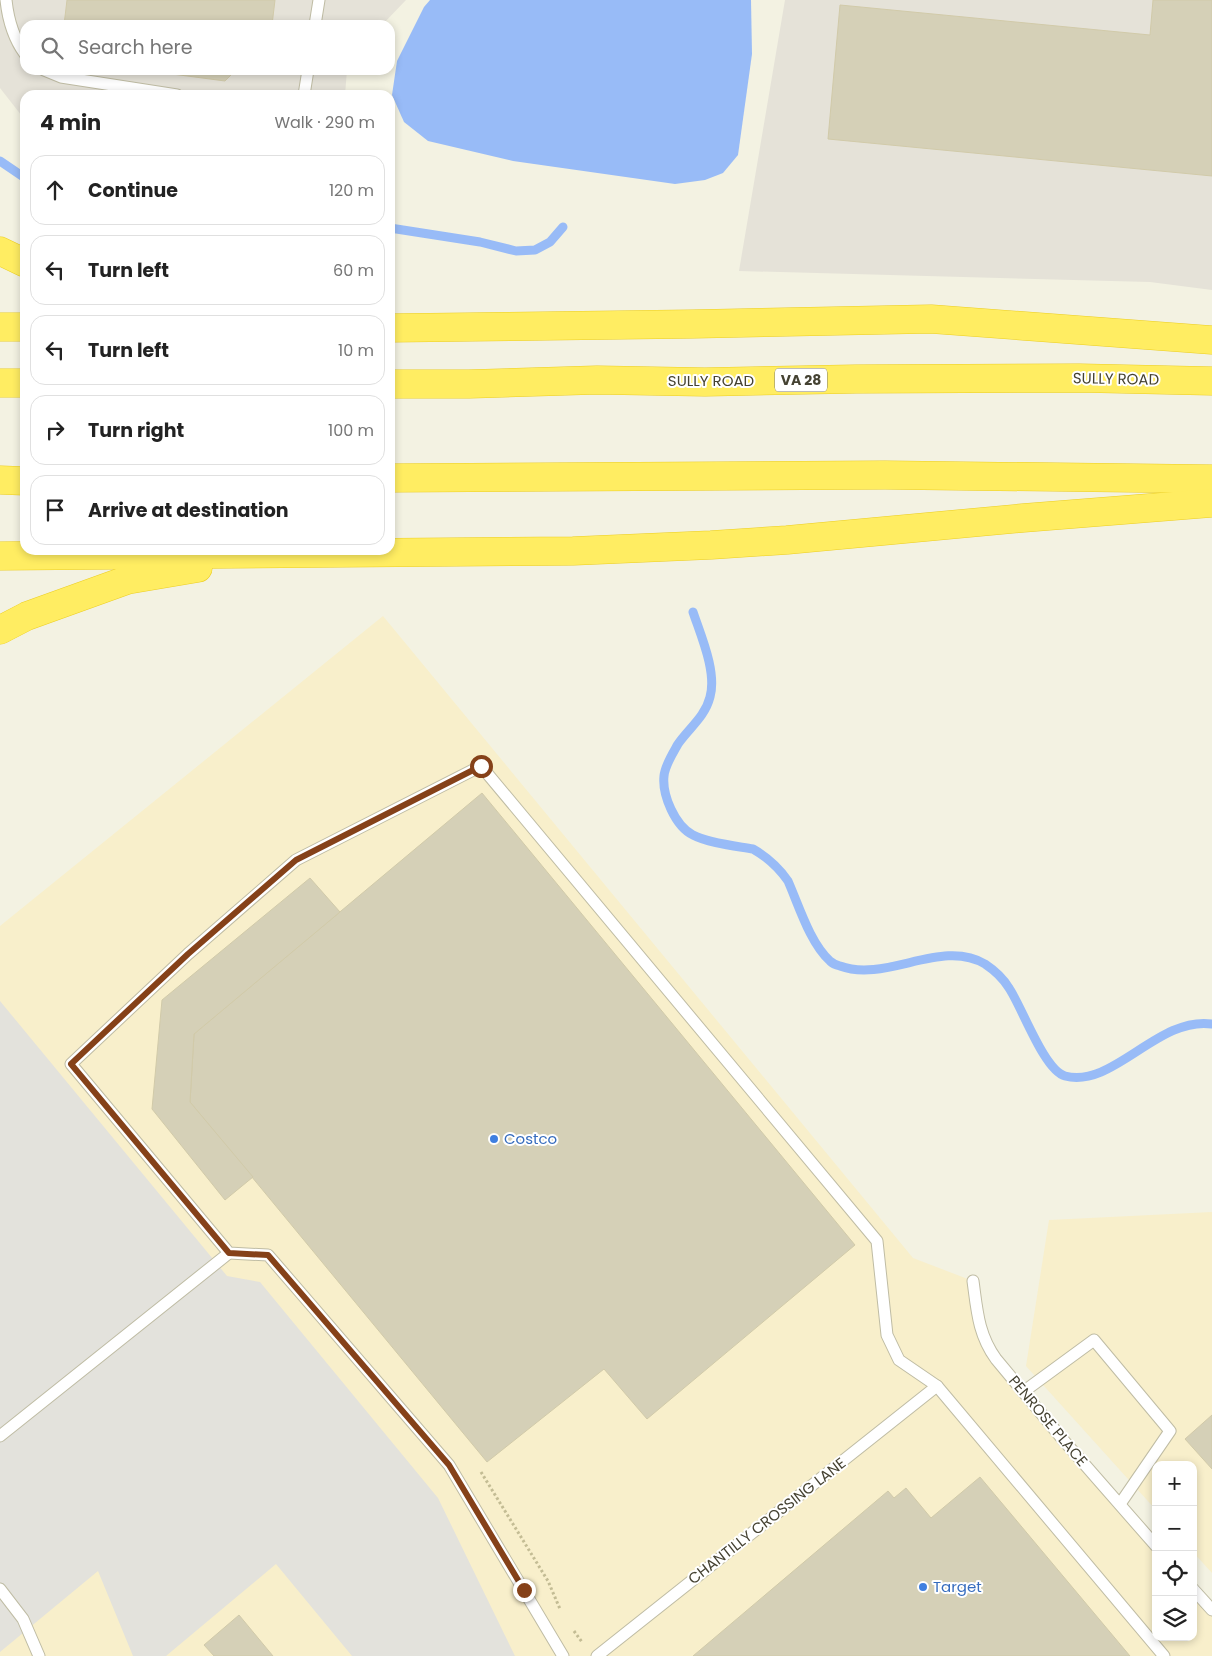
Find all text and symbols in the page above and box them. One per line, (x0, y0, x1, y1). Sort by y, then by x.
search box (20, 20, 395, 75)
icon: search (38, 34, 66, 62)
text: Search here (78, 34, 192, 61)
text: 4 min (40, 108, 101, 137)
text: Walk · 290 m (274, 111, 375, 134)
icon: ahead (41, 176, 69, 204)
text: Continue (88, 177, 178, 204)
text: 120 m (329, 179, 374, 202)
icon: left (41, 256, 69, 284)
text: Turn left (88, 257, 169, 284)
text: 60 m (333, 259, 374, 282)
icon: left (41, 336, 69, 364)
text: Turn left (88, 337, 169, 364)
text: 10 m (338, 339, 374, 362)
street label: SULLY ROAD (1073, 367, 1159, 390)
road number: VA 28 (775, 368, 827, 392)
street label: SULLY ROAD (668, 370, 754, 391)
icon: right (41, 416, 69, 444)
text: Turn right (88, 417, 184, 444)
text: 100 m (328, 419, 374, 442)
icon: arrive (41, 496, 69, 524)
text: Arrive at destination (88, 497, 289, 524)
route start (470, 755, 493, 778)
place label: Costco (504, 1128, 557, 1149)
marker: Costco (488, 1133, 500, 1145)
street label: PENROSE PLACE (1004, 1371, 1093, 1471)
street label: CHANTILLY CROSSING LANE (683, 1452, 850, 1589)
map controls (1152, 1461, 1197, 1641)
button: + (1152, 1461, 1197, 1506)
button: − (1152, 1506, 1197, 1551)
button: locate (1152, 1551, 1197, 1596)
place label: Target (933, 1576, 982, 1597)
route end (513, 1579, 536, 1602)
marker: Target (917, 1581, 929, 1593)
button: layers (1152, 1596, 1197, 1641)

